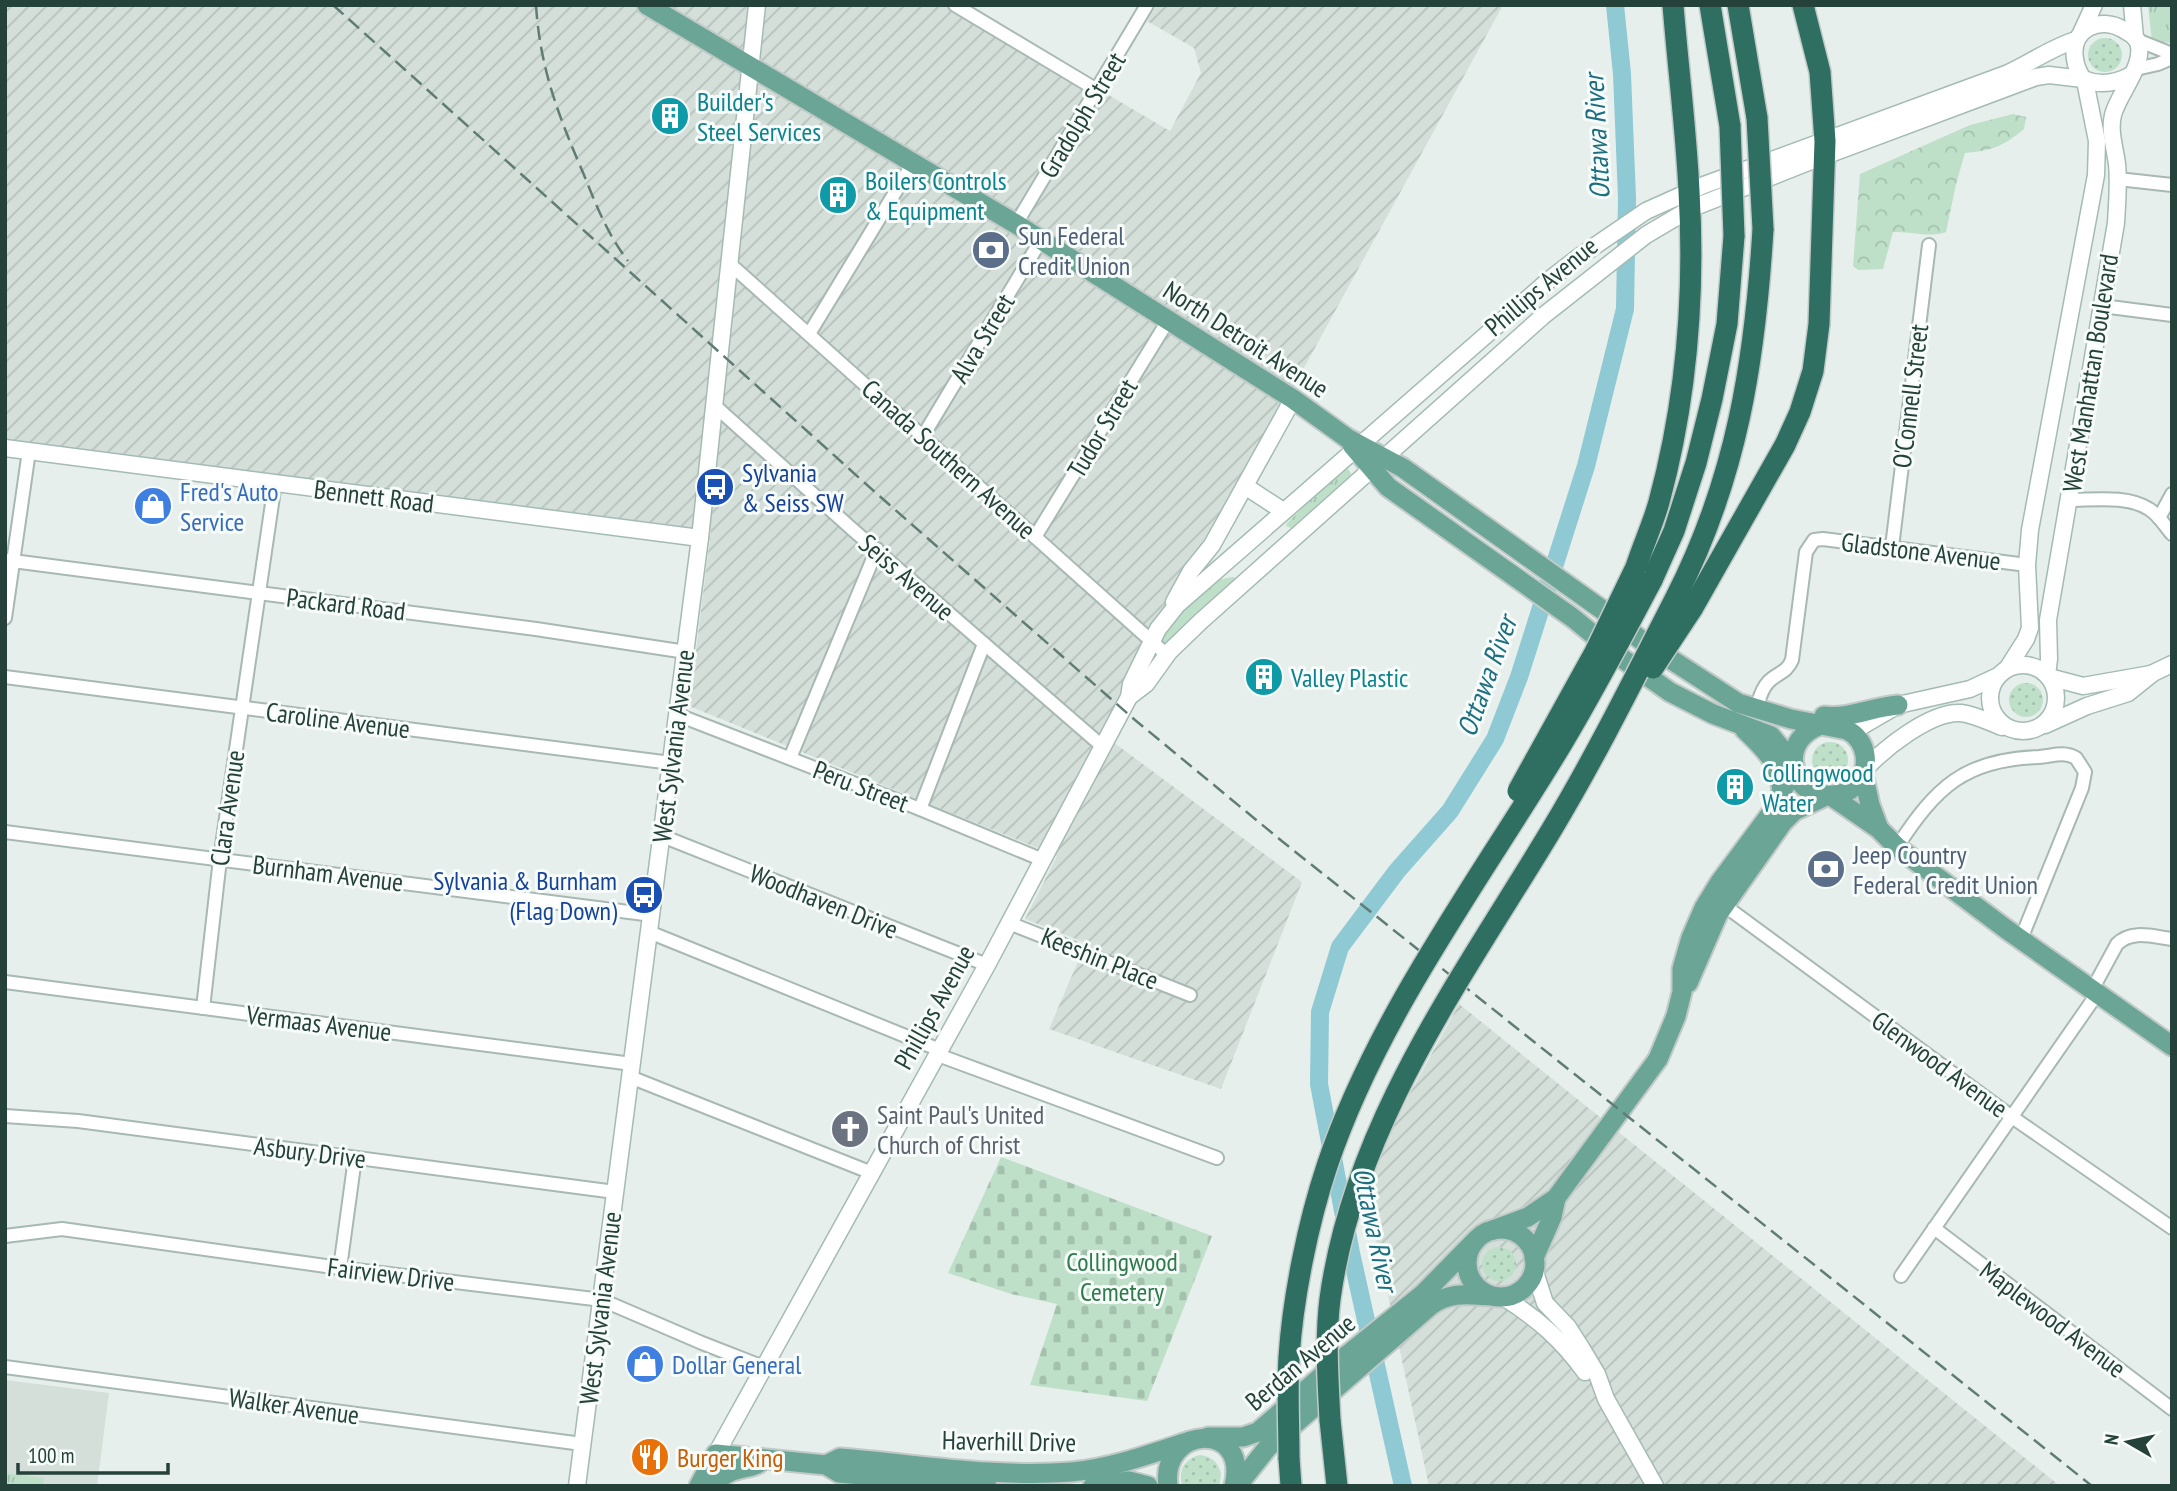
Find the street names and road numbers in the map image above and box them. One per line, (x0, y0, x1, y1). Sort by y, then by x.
street label: Gradolph Street (1032, 46, 1132, 184)
street label: Phillips Avenue (1478, 229, 1604, 343)
street label: West Manhattan Boulevard (2055, 252, 2125, 494)
street label: North Detroit Avenue (1157, 273, 1335, 405)
street label: Alva Street (943, 287, 1021, 389)
street label: O'Connell Street (1885, 322, 1935, 470)
street label: Canada Southern Avenue (855, 372, 1043, 546)
street label: Tudor Street (1060, 373, 1144, 483)
street label: Bennett Road (312, 472, 436, 520)
street label: Gladstone Avenue (1839, 525, 2003, 577)
street label: Seiss Avenue (853, 527, 961, 627)
street label: Packard Road (285, 580, 407, 628)
street label: West Sylvania Avenue (645, 648, 701, 844)
street label: Caroline Avenue (264, 695, 412, 745)
street label: Clara Avenue (203, 748, 251, 868)
street label: Peru Street (809, 753, 913, 819)
street label: Burnham Avenue (251, 847, 405, 899)
street label: Woodhaven Drive (745, 856, 903, 946)
street label: Keeshin Place (1037, 920, 1163, 996)
street label: Phillips Avenue (886, 939, 982, 1075)
street label: Vermaas Avenue (244, 998, 393, 1048)
street label: Glenwood Avenue (1865, 1004, 2015, 1124)
street label: Asbury Drive (252, 1129, 368, 1175)
street label: West Sylvania Avenue (572, 1210, 628, 1406)
street label: Fairview Drive (326, 1250, 456, 1298)
street label: Maplewood Avenue (1973, 1253, 2133, 1385)
street label: Berdan Avenue (1238, 1306, 1362, 1418)
street label: Walker Avenue (227, 1381, 361, 1431)
street label: Haverhill Drive (942, 1423, 1076, 1459)

